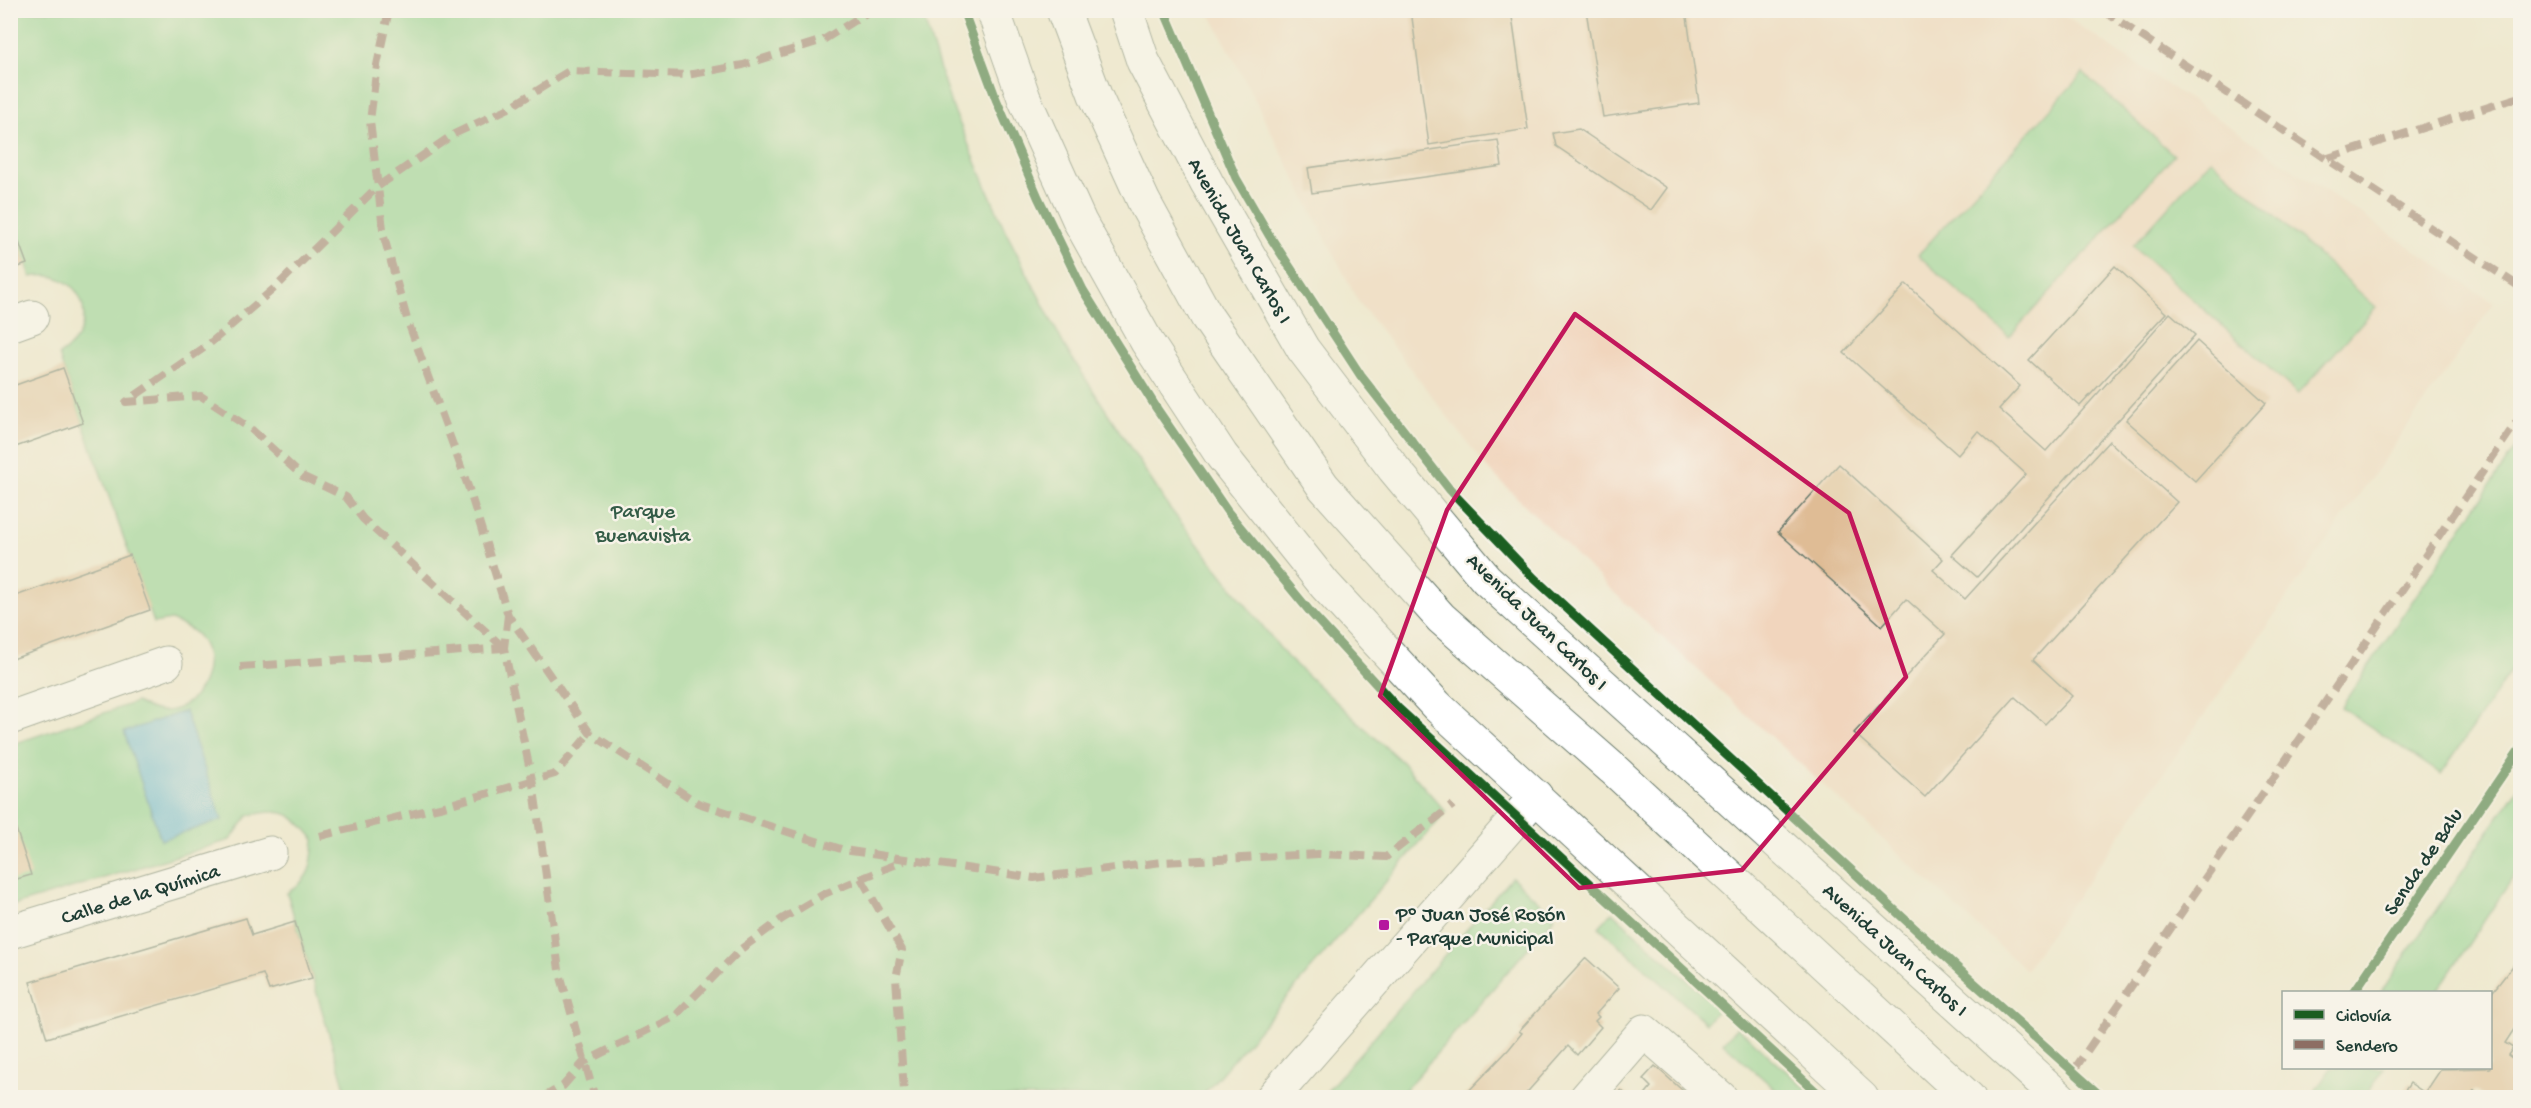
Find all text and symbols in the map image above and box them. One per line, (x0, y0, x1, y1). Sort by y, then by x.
street label: Avenida Juan Carlos I (1180, 154, 1296, 329)
park label: Parque Buenavista (595, 501, 692, 550)
street label: Avenida Juan Carlos I (1460, 549, 1612, 698)
street label: Senda de Balu (2380, 804, 2470, 922)
street label: Calle de la Química (59, 860, 224, 932)
street label: Avenida Juan Carlos I (1816, 880, 1972, 1024)
place label: Pº Juan José Rosón - Parque Municipal (1395, 904, 1565, 953)
marker: Pº Juan José Rosón - Parque Municipal (1377, 918, 1391, 932)
legend (2282, 991, 2492, 1069)
text: Ciclovía (2336, 1007, 2392, 1028)
text: Sendero (2336, 1037, 2398, 1058)

